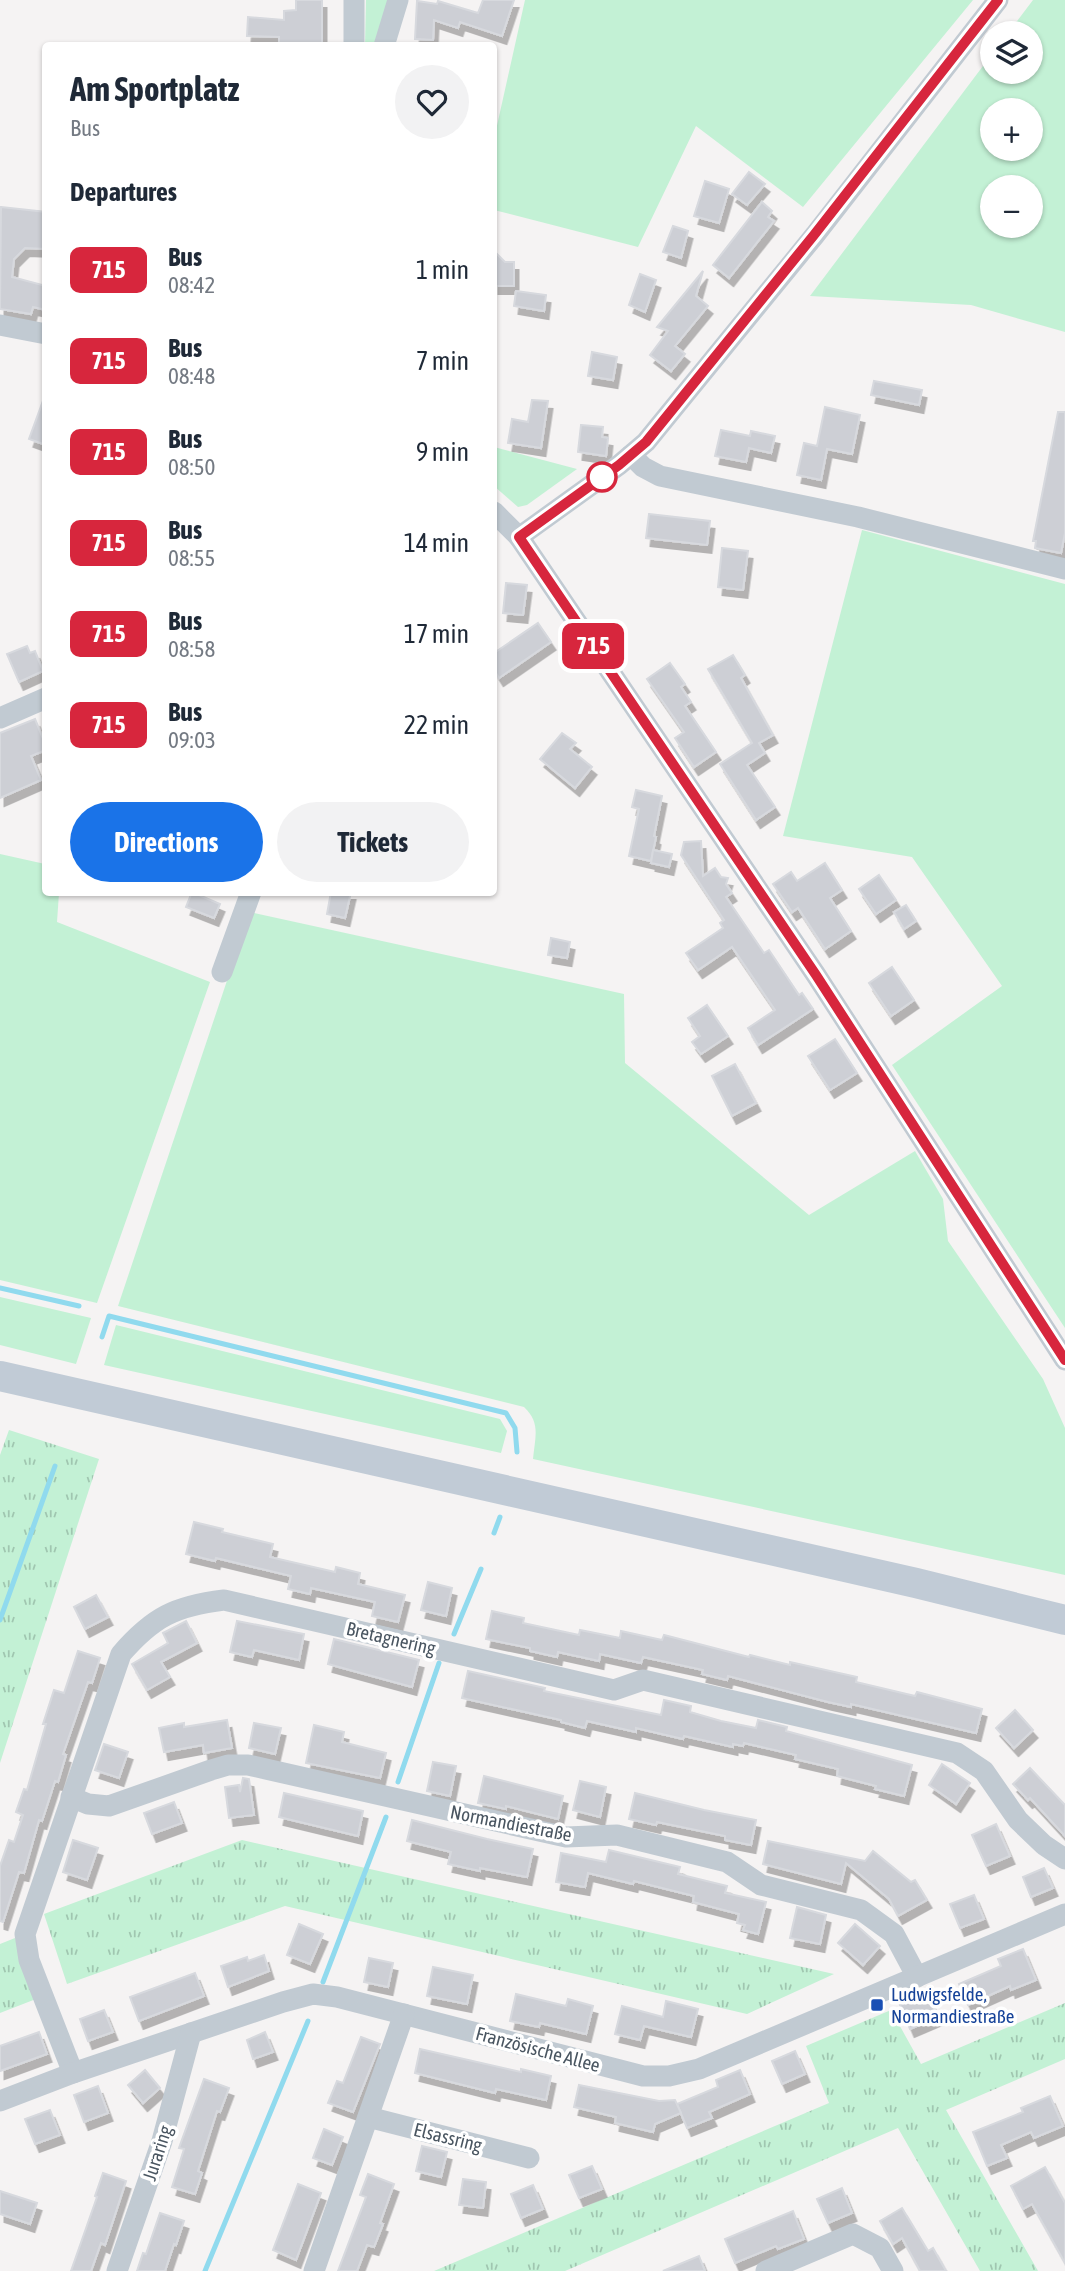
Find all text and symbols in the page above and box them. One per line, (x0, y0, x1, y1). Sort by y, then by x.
map controls (980, 21, 1043, 238)
button: layers (980, 21, 1043, 84)
button: heart (395, 65, 469, 139)
text: Am Sportplatz (70, 70, 240, 108)
button: + (980, 98, 1043, 161)
text: Bus (70, 115, 100, 141)
button: − (980, 175, 1043, 238)
text: Departures (70, 177, 177, 207)
text: Bus (168, 242, 202, 272)
text: 1 min (416, 255, 469, 285)
text: 715 (92, 256, 125, 283)
text: 08:42 (168, 272, 215, 298)
text: Bus (168, 333, 202, 363)
text: 7 min (416, 346, 469, 376)
text: 715 (92, 347, 125, 374)
text: 08:48 (168, 363, 215, 389)
text: Bus (168, 424, 202, 454)
text: 9 min (416, 437, 469, 467)
text: 715 (92, 438, 125, 465)
text: 08:50 (168, 454, 215, 480)
unlabelled marker (587, 462, 617, 492)
text: Bus (168, 515, 202, 545)
text: 14 min (404, 528, 469, 558)
text: 715 (92, 529, 125, 556)
text: 08:55 (168, 545, 215, 571)
text: Bus (168, 606, 202, 636)
text: 17 min (404, 619, 469, 649)
text: 715 (92, 620, 125, 647)
line badge: 715 (553, 623, 633, 669)
text: 715 (576, 632, 610, 659)
text: 08:58 (168, 636, 215, 662)
text: Bus (168, 697, 202, 727)
text: 22 min (404, 710, 469, 740)
text: 715 (92, 711, 125, 738)
text: 09:03 (168, 727, 216, 753)
button: Directions (70, 802, 263, 882)
button: Tickets (277, 802, 469, 882)
street label: Bretagnering (344, 1617, 439, 1659)
street label: Normandiestraße (448, 1800, 574, 1846)
place label: Ludwigsfelde, Normandiestraße (891, 1983, 1014, 2027)
marker: Ludwigsfelde, Normandiestraße (869, 1997, 885, 2013)
street label: Französische Allee (473, 2022, 603, 2076)
street label: Elsassring (412, 2118, 485, 2156)
street label: Juraring (138, 2122, 176, 2183)

